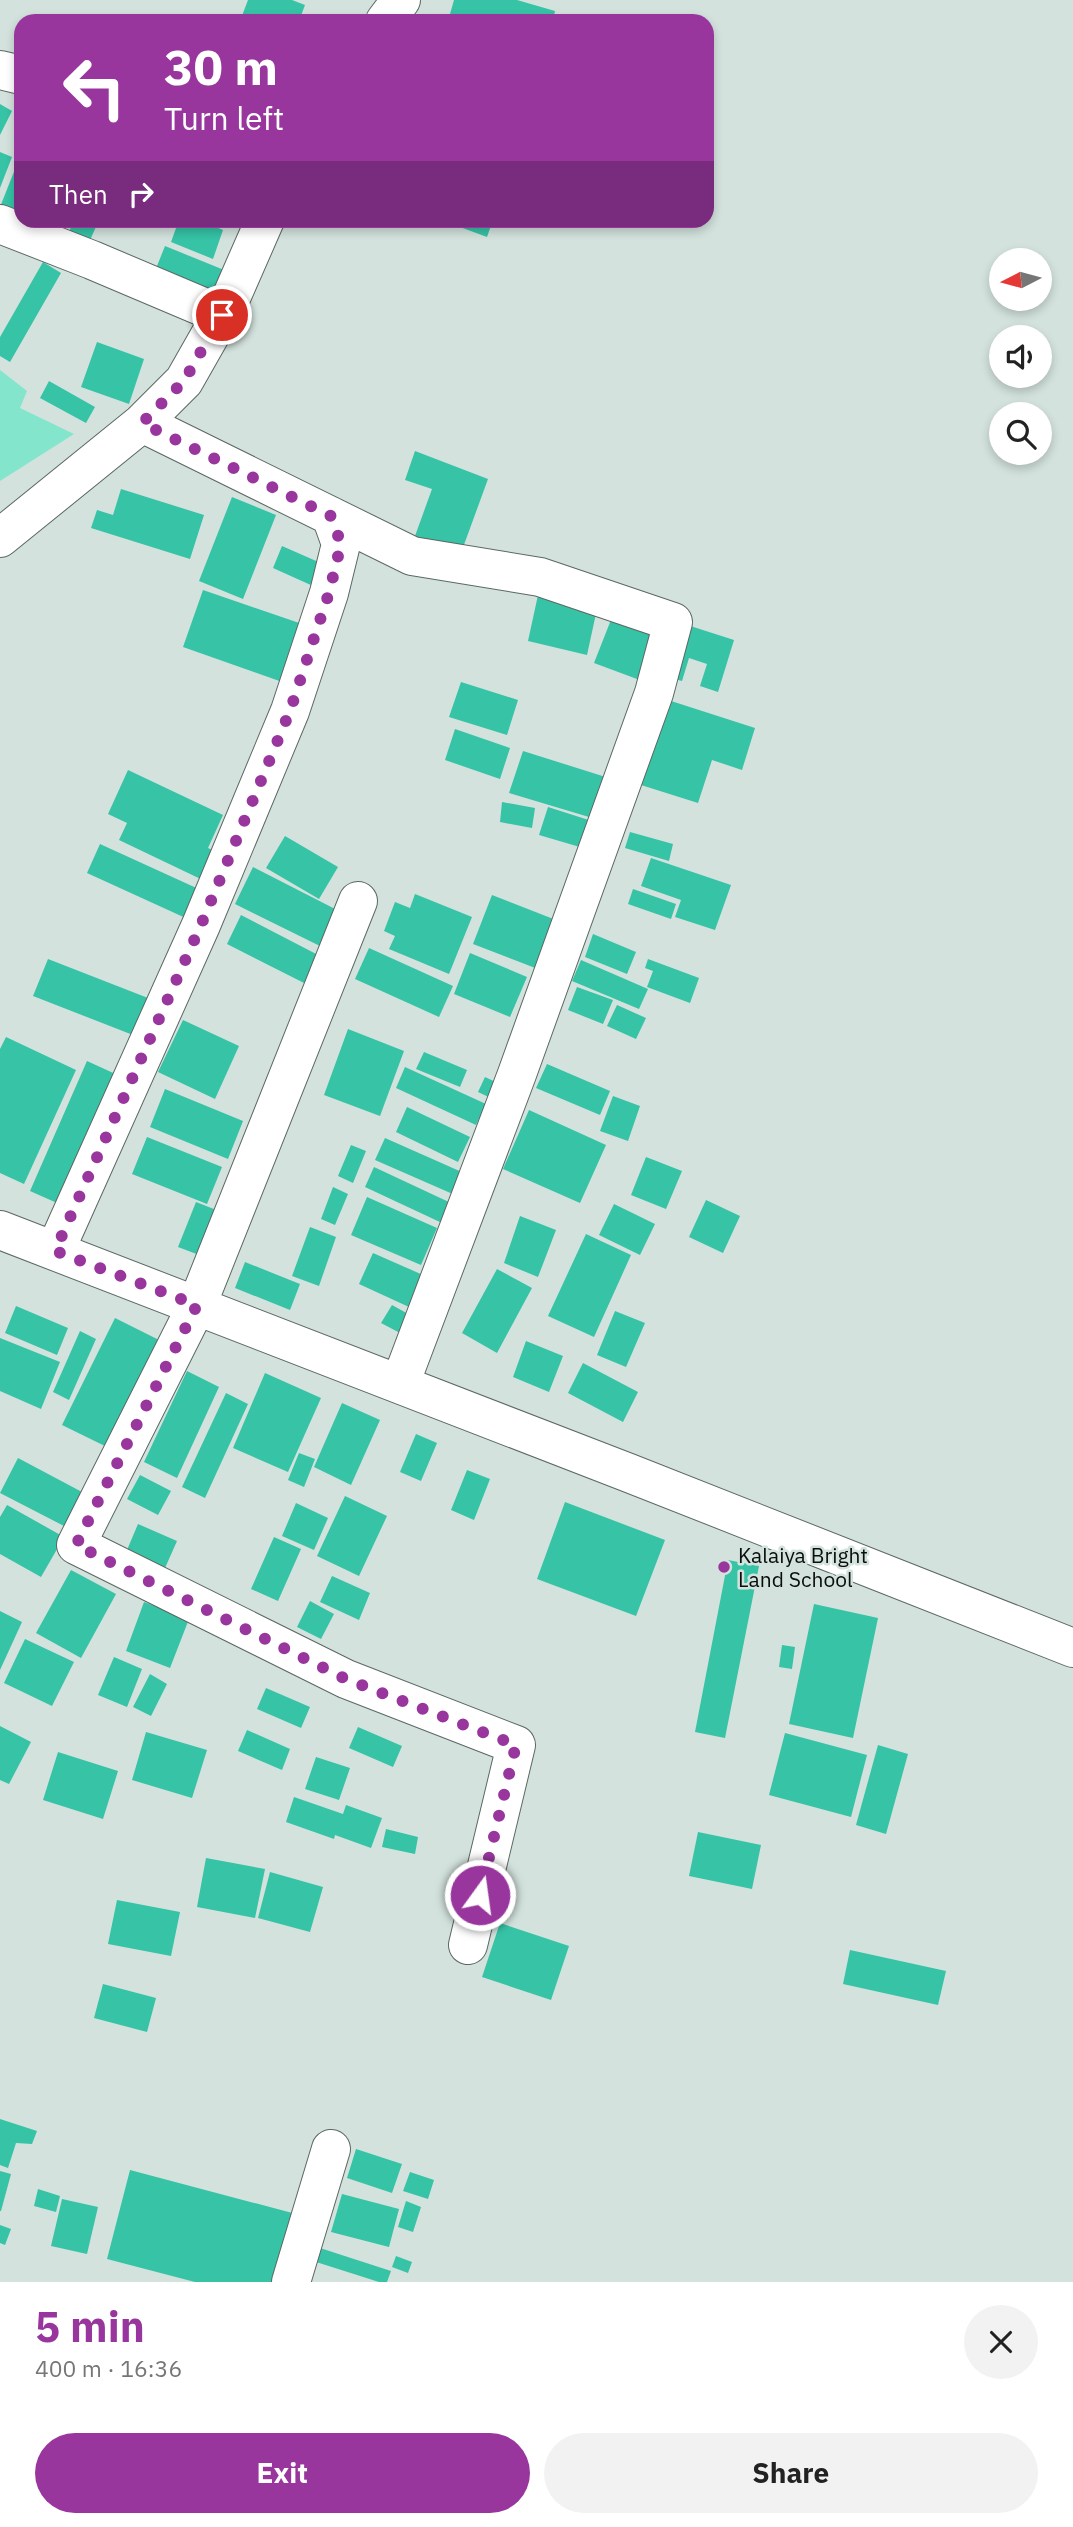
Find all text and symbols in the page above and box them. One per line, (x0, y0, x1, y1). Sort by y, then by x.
text: 30 m (164, 35, 278, 98)
icon: left (49, 42, 140, 133)
text: Turn left (164, 97, 284, 139)
icon: right (122, 175, 160, 213)
text: Then (49, 177, 108, 211)
north arrow (989, 248, 1052, 312)
map controls (989, 248, 1052, 465)
pin (192, 285, 252, 345)
icon: arrive (203, 296, 241, 334)
button: sound (989, 325, 1052, 388)
button: search (989, 402, 1052, 465)
place label: Kalaiya Bright Land School (738, 1541, 868, 1593)
marker: Kalaiya Bright Land School (716, 1559, 732, 1575)
position arrow (443, 1858, 517, 1932)
text: 5 min (35, 2299, 145, 2354)
button: close (964, 2305, 1038, 2379)
text: 400 m · 16:36 (35, 2353, 182, 2383)
button: Exit (35, 2433, 530, 2513)
button: Share (544, 2433, 1038, 2513)

